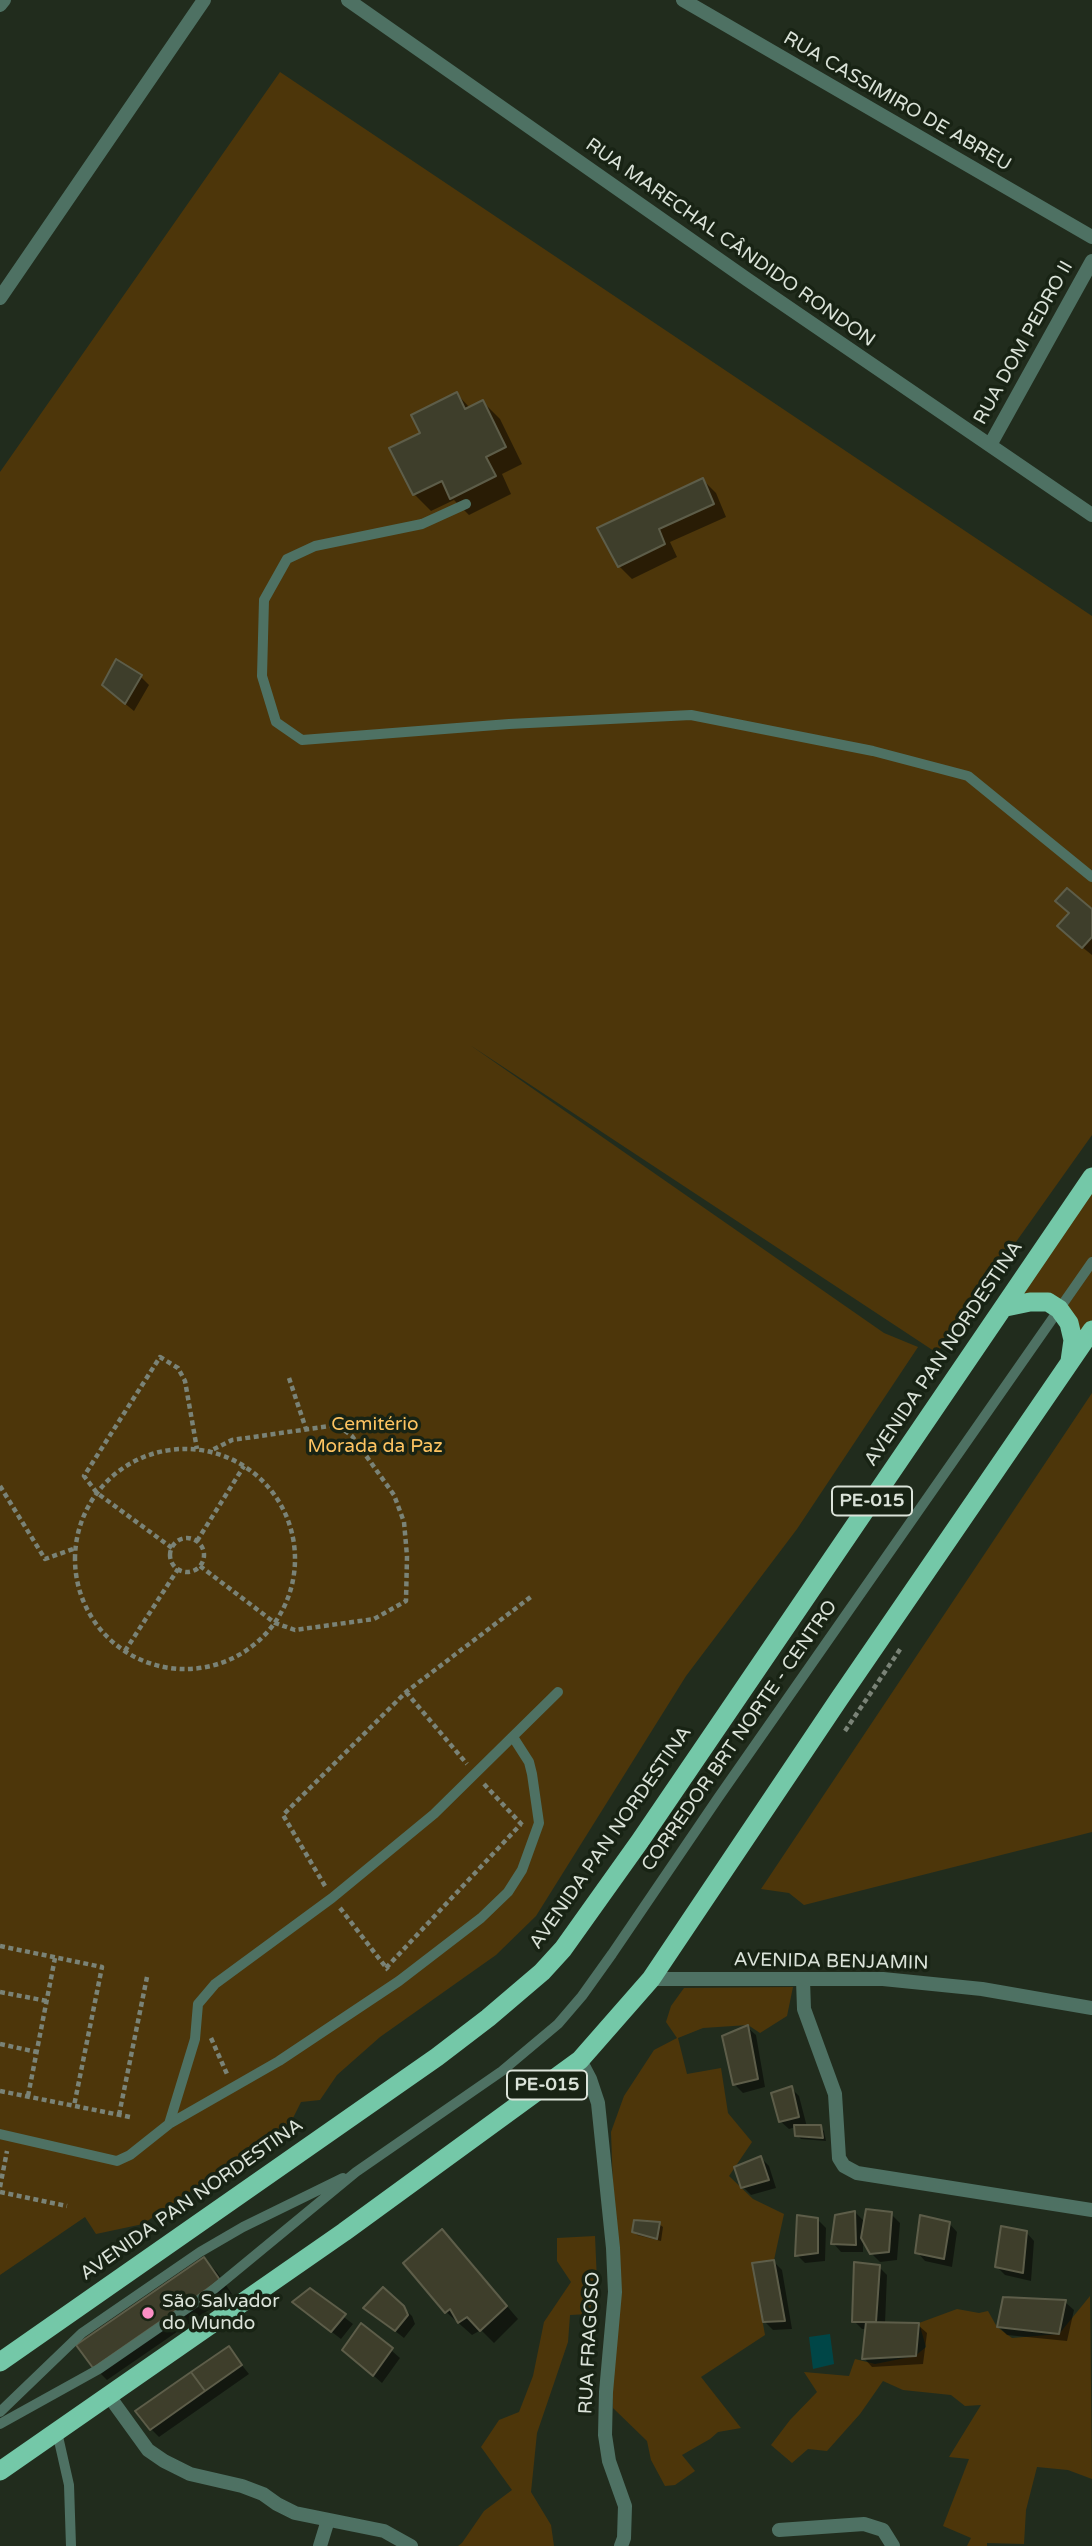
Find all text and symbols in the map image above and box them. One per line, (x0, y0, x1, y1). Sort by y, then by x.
street label: RUA CASSIMIRO DE ABREU (779, 27, 1015, 177)
street label: RUA MARECHAL CÂNDIDO RONDON (581, 134, 879, 352)
street label: RUA DOM PEDRO II (970, 257, 1078, 429)
street label: AVENIDA PAN NORDESTINA (860, 1237, 1028, 1471)
park label: Cemitério Morada da Paz (307, 1414, 443, 1458)
road number: PE-015 (832, 1486, 912, 1516)
street label: CORREDOR BRT NORTE - CENTRO (637, 1596, 843, 1876)
street label: AVENIDA PAN NORDESTINA (525, 1722, 697, 1954)
street label: AVENIDA BENJAMIN (733, 1949, 929, 1975)
road number: PE-015 (507, 2070, 587, 2099)
street label: AVENIDA PAN NORDESTINA (76, 2114, 308, 2286)
street label: RUA FRAGOSO (575, 2271, 605, 2415)
place label: São Salvador do Mundo (162, 2291, 279, 2335)
marker: São Salvador do Mundo (140, 2305, 156, 2321)

